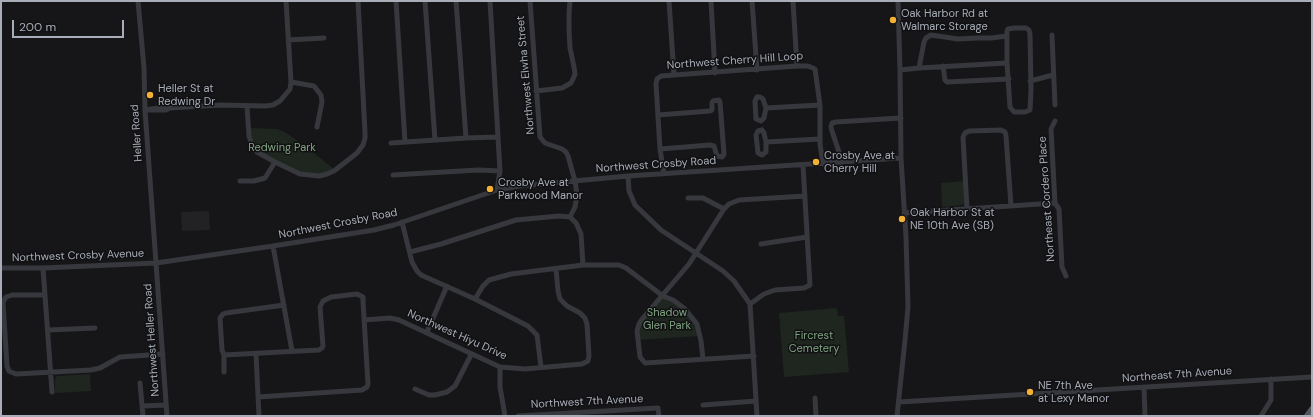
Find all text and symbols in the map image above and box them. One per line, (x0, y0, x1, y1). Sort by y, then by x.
place label: Oak Harbor Rd at Walmarc Storage (901, 7, 988, 33)
scale bar (14, 12, 126, 38)
street label: Northwest Elwha Street (514, 15, 538, 135)
marker: Oak Harbor Rd at Walmarc Storage (888, 15, 898, 25)
text: 200 m (19, 19, 56, 35)
street label: Northwest Cherry Hill Loop (666, 50, 804, 72)
place label: Heller St at Redwing Dr (158, 82, 215, 108)
marker: Heller St at Redwing Dr (145, 90, 155, 100)
street label: Heller Road (128, 104, 146, 162)
street label: Northeast Cordero Place (1036, 136, 1058, 262)
park label: Redwing Park (248, 141, 316, 155)
place label: Crosby Ave at Cherry Hill (824, 149, 895, 175)
street label: Northwest Crosby Road (595, 154, 717, 176)
marker: Crosby Ave at Cherry Hill (811, 157, 821, 167)
place label: Crosby Ave at Parkwood Manor (498, 176, 583, 202)
marker: Crosby Ave at Parkwood Manor (485, 184, 495, 194)
street label: Northwest Crosby Road (278, 206, 398, 242)
place label: Oak Harbor St at NE 10th Ave (SB) (910, 206, 995, 232)
marker: Oak Harbor St at NE 10th Ave (SB) (897, 214, 907, 224)
street label: Northwest Crosby Avenue (12, 247, 144, 265)
street label: Northwest Heller Road (141, 283, 163, 397)
park label: Shadow Glen Park (643, 306, 691, 332)
street label: Northwest Hiyu Drive (405, 307, 509, 363)
park label: Fircrest Cemetery (789, 329, 839, 355)
street label: Northeast 7th Avenue (1121, 365, 1233, 385)
place label: NE 7th Ave at Lexy Manor (1038, 379, 1109, 405)
marker: NE 7th Ave at Lexy Manor (1025, 387, 1035, 397)
street label: Northwest 7th Avenue (530, 392, 644, 412)

